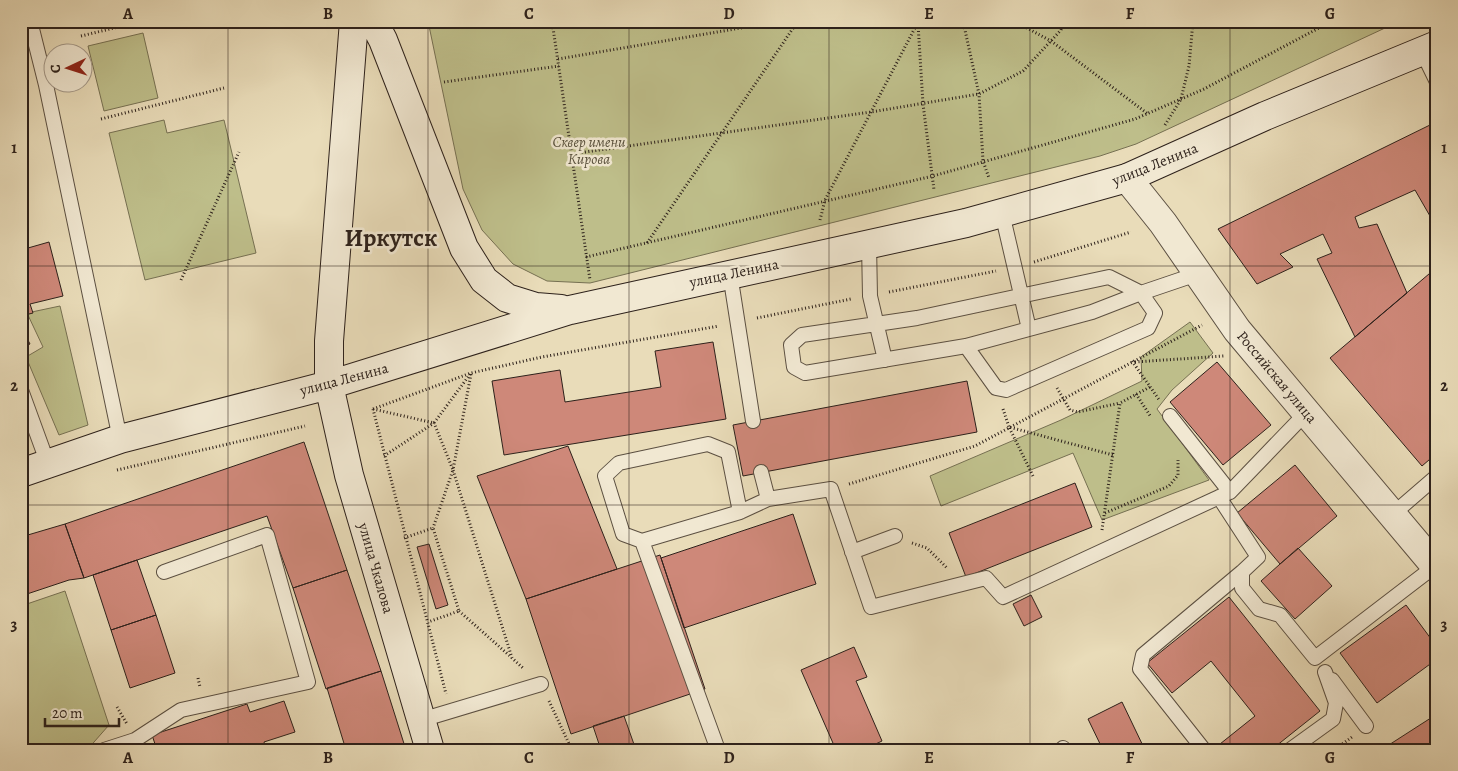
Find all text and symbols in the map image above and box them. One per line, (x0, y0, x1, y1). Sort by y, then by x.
text: A (122, 3, 134, 25)
text: B (323, 3, 333, 25)
text: C (524, 3, 534, 25)
text: D (723, 3, 735, 25)
text: E (924, 3, 934, 25)
text: F (1126, 3, 1135, 25)
text: G (1325, 3, 1335, 25)
north arrow (42, 42, 92, 92)
text: С (46, 64, 65, 74)
park label: Сквер имени Кирова (552, 132, 626, 169)
text: 1 (11, 137, 17, 159)
text: 1 (1441, 137, 1447, 159)
street label: улица Ленина (1108, 138, 1201, 191)
district label: Иркутск (344, 221, 438, 255)
street label: улица Ленина (687, 254, 781, 292)
street label: Российская улица (1232, 327, 1322, 428)
street label: улица Ленина (297, 358, 390, 401)
text: 2 (10, 375, 18, 397)
text: 2 (1440, 375, 1448, 397)
street label: улица Чкалова (353, 519, 399, 616)
text: 3 (11, 614, 18, 636)
text: 3 (1441, 614, 1448, 636)
scale bar (45, 696, 119, 728)
text: 20 m (52, 703, 83, 723)
text: A (122, 747, 134, 769)
text: B (323, 747, 333, 769)
text: C (524, 747, 534, 769)
text: D (723, 747, 735, 769)
text: E (924, 747, 934, 769)
text: F (1126, 747, 1135, 769)
text: G (1325, 747, 1335, 769)

